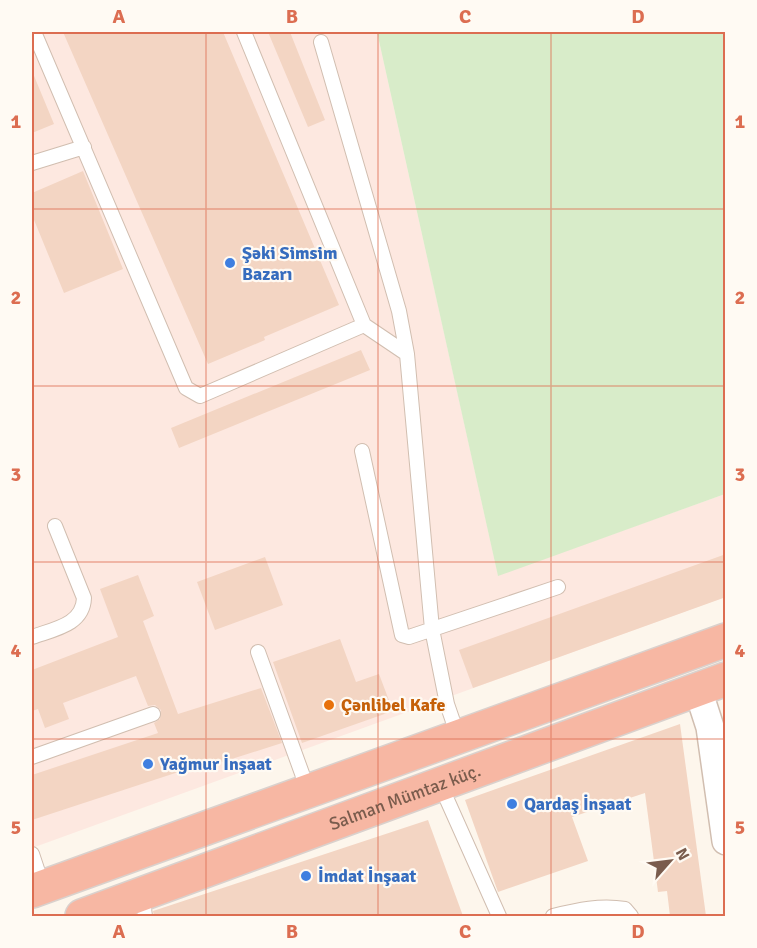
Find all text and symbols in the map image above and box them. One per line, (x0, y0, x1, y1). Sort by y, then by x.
text: A (113, 4, 126, 29)
text: B (286, 4, 298, 29)
text: C (459, 4, 471, 29)
text: D (631, 4, 645, 29)
text: 1 (11, 109, 22, 134)
text: 1 (735, 109, 746, 134)
place label: Şəki Simsim Bazarı (242, 242, 338, 285)
marker: Şəki Simsim Bazarı (223, 256, 237, 270)
text: 2 (11, 285, 21, 310)
text: 2 (735, 285, 745, 310)
text: 3 (11, 462, 21, 487)
text: 3 (735, 462, 745, 487)
text: 4 (11, 638, 22, 663)
text: 4 (735, 638, 746, 663)
place label: Çənlibel Kafe (341, 694, 446, 716)
marker: Çənlibel Kafe (322, 698, 336, 712)
place label: Yağmur İnşaat (159, 753, 272, 775)
marker: Yağmur İnşaat (141, 757, 155, 771)
street label: Salman Mümtaz küç. (326, 759, 484, 835)
place label: Qardaş İnşaat (524, 793, 632, 815)
marker: Qardaş İnşaat (505, 797, 519, 811)
text: 5 (11, 815, 21, 840)
text: 5 (735, 815, 745, 840)
north arrow (640, 831, 700, 891)
text: N (671, 845, 694, 864)
place label: İmdat İnşaat (318, 865, 417, 887)
marker: İmdat İnşaat (299, 869, 313, 883)
text: A (113, 919, 126, 944)
text: B (286, 919, 298, 944)
text: C (459, 919, 471, 944)
text: D (631, 919, 645, 944)

